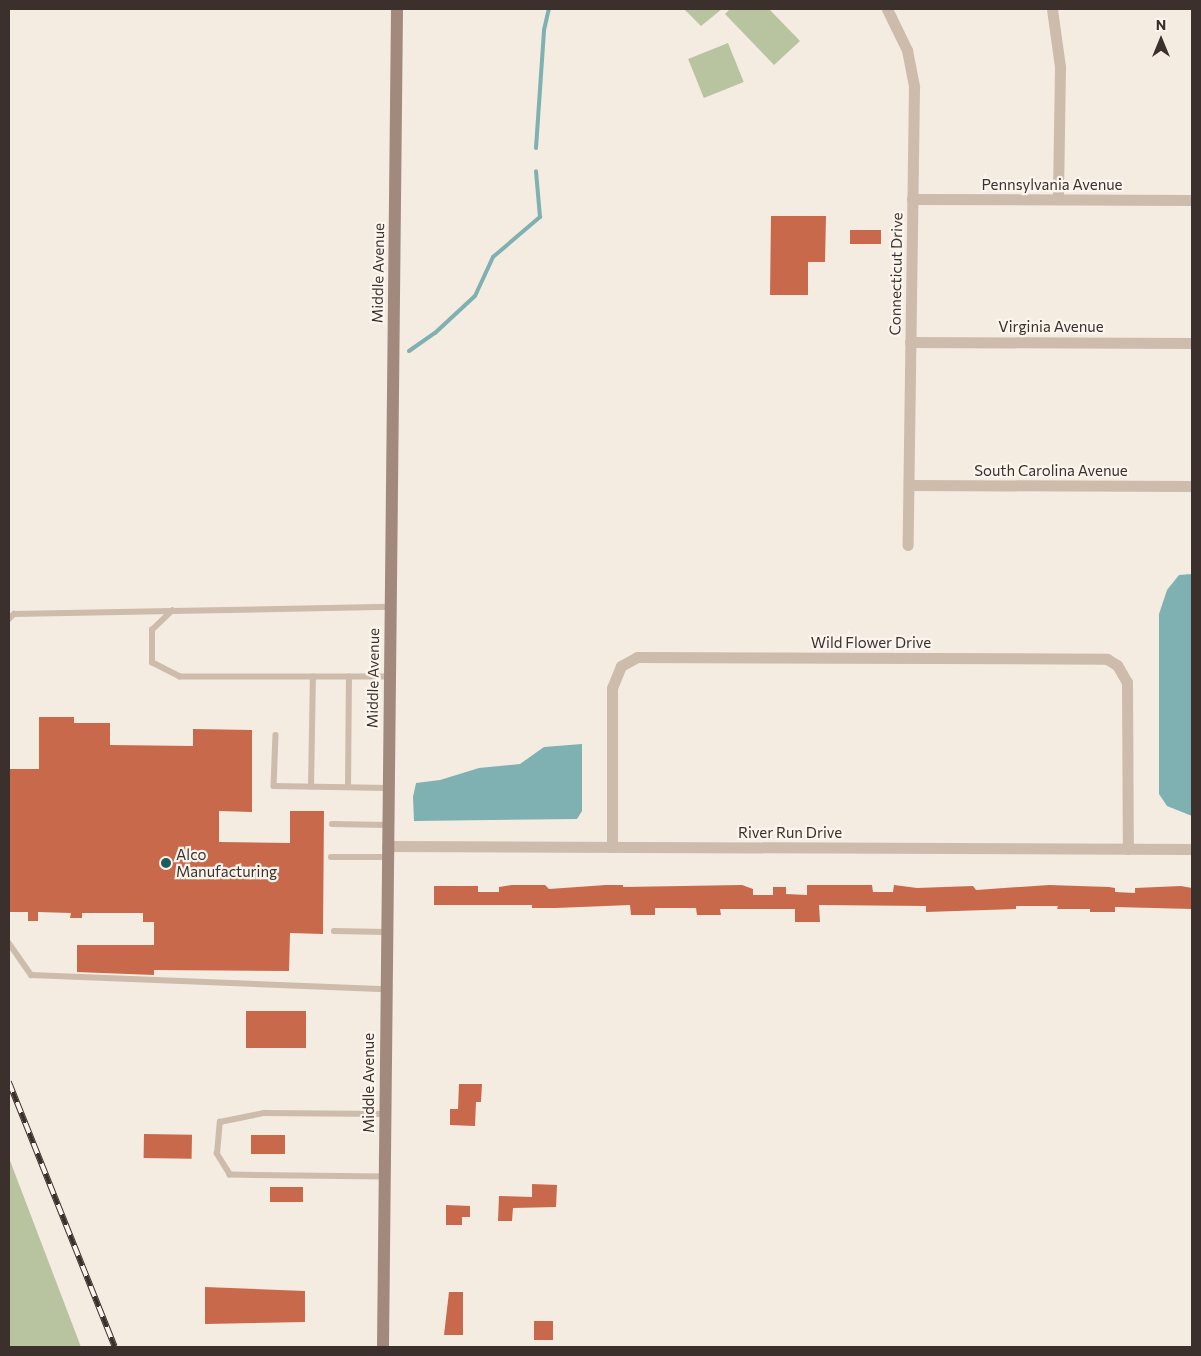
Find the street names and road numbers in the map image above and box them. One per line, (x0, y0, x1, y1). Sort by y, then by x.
street label: Pennsylvania Avenue (981, 176, 1123, 194)
street label: Connecticut Drive (886, 212, 906, 336)
street label: Middle Avenue (368, 223, 388, 323)
street label: Virginia Avenue (998, 318, 1104, 336)
street label: South Carolina Avenue (974, 462, 1128, 480)
street label: Middle Avenue (363, 628, 383, 728)
street label: Wild Flower Drive (811, 634, 931, 652)
street label: River Run Drive (738, 824, 842, 842)
street label: Middle Avenue (360, 1033, 378, 1133)

